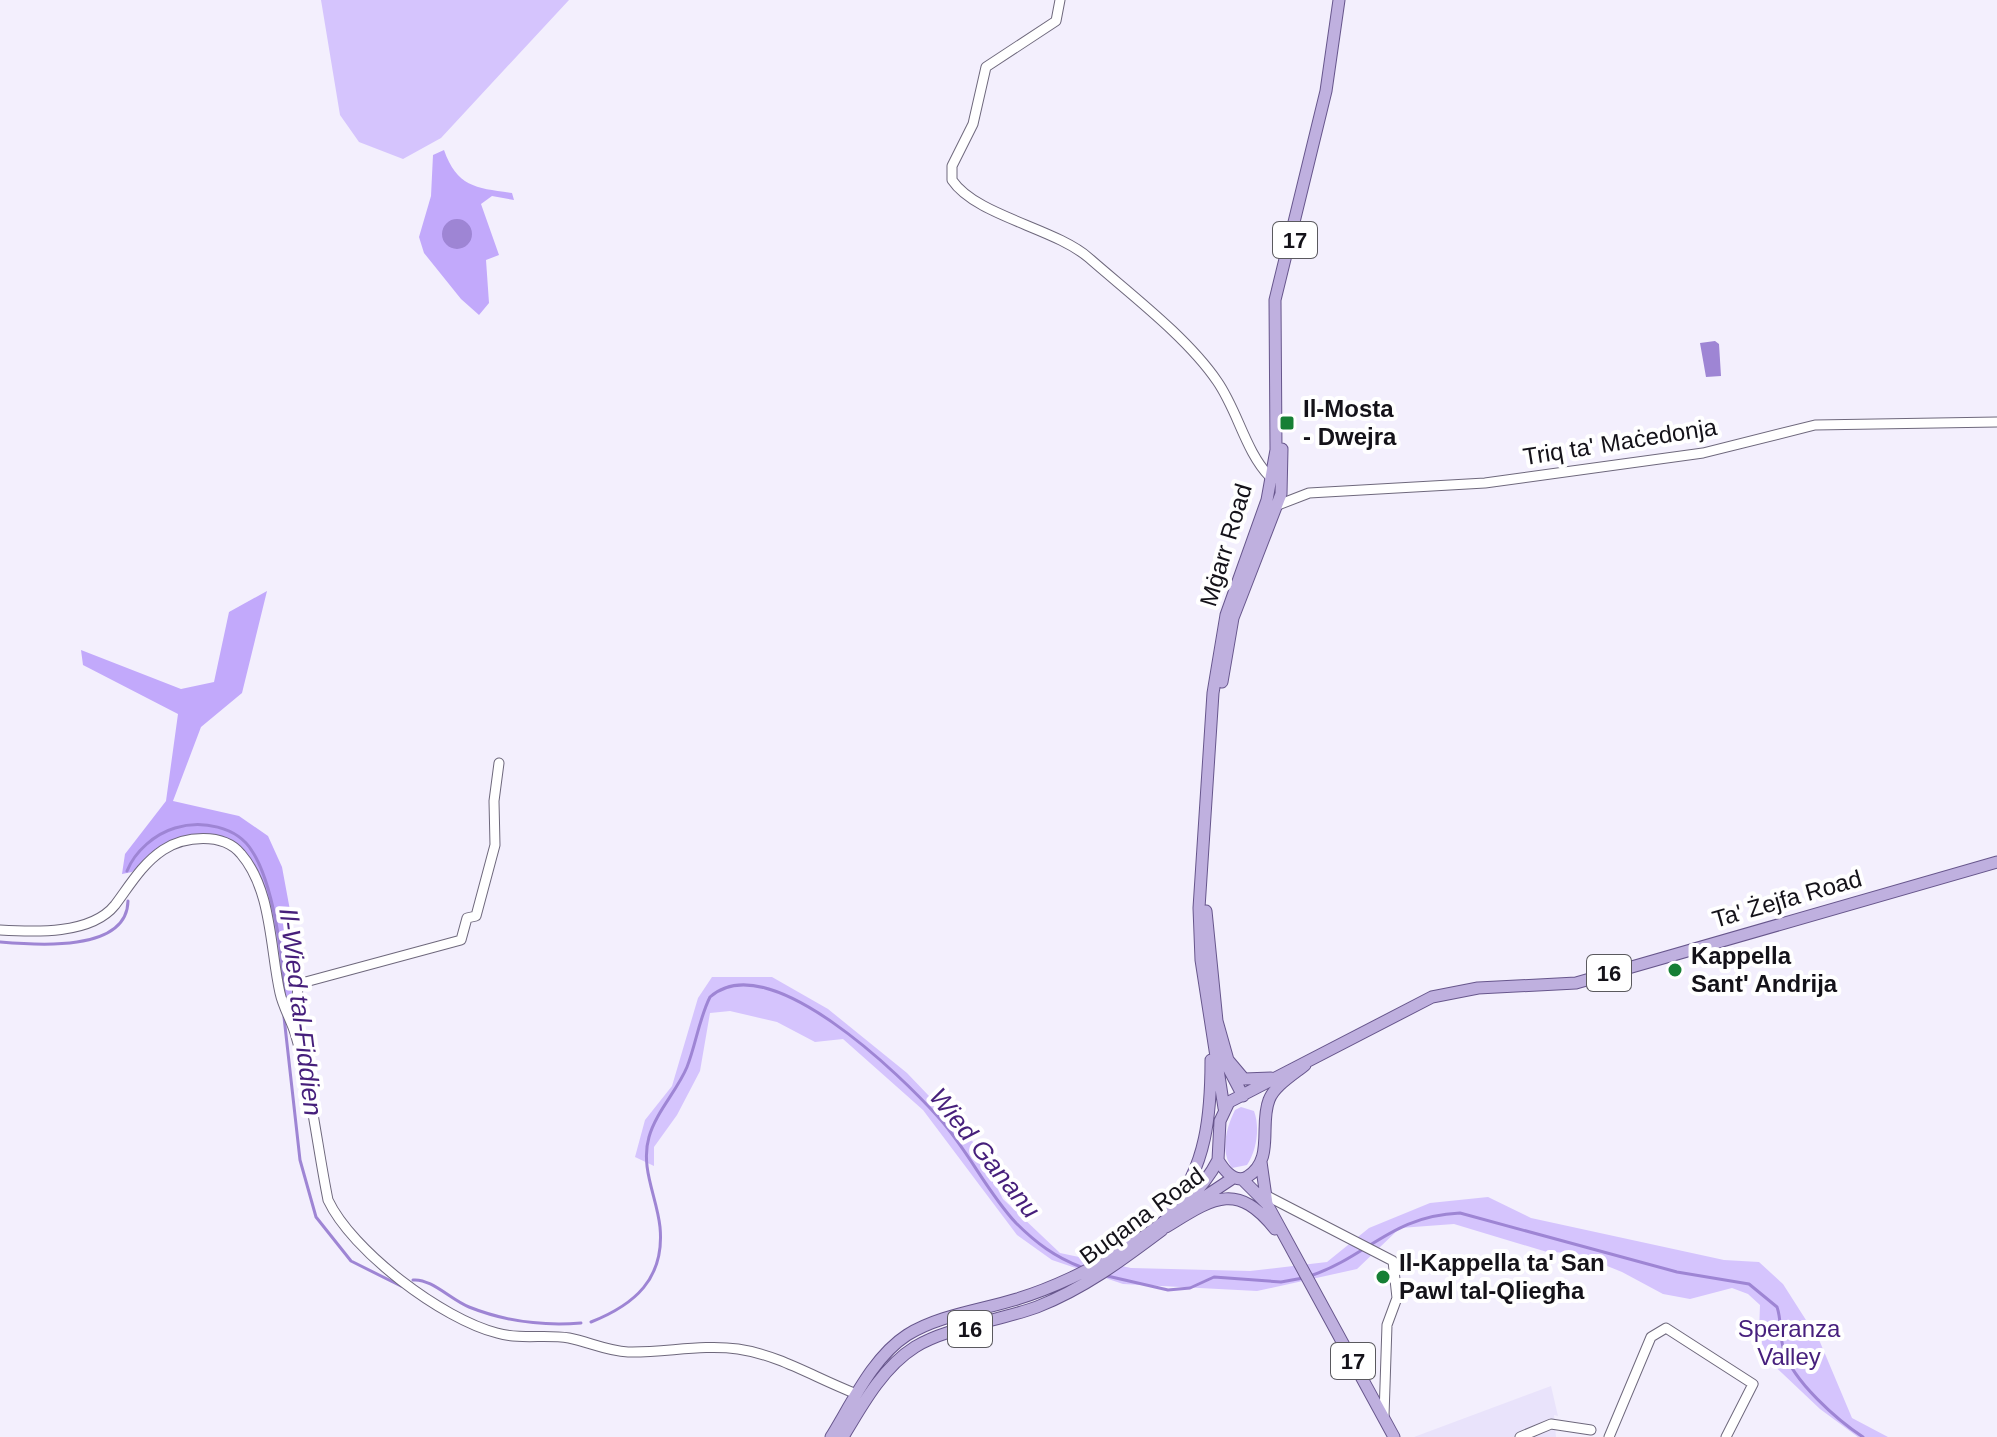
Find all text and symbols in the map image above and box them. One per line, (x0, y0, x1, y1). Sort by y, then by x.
road number: 17 (1273, 222, 1317, 258)
place label: Il-Mosta - Dwejra (1303, 395, 1397, 450)
street label: Triq ta' Maċedonja (1521, 413, 1719, 470)
marker: Il-Mosta - Dwejra (1278, 414, 1296, 432)
street label: Mġarr Road (1194, 480, 1257, 609)
street label: Ta' Żejfa Road (1709, 864, 1865, 933)
water label: Il-Wied tal-Fiddien (273, 906, 329, 1118)
place label: Kappella Sant' Andrija (1691, 942, 1838, 997)
road number: 16 (1587, 955, 1631, 991)
marker: Kappella Sant' Andrija (1666, 961, 1684, 979)
water label: Wied Gananu (923, 1082, 1047, 1224)
street label: Buqana Road (1074, 1162, 1209, 1270)
place label: Il-Kappella ta' San Pawl tal-Qliegħa (1399, 1249, 1605, 1304)
marker: Il-Kappella ta' San Pawl tal-Qliegħa (1374, 1268, 1392, 1286)
road number: 16 (948, 1311, 992, 1347)
park label: Speranza Valley (1738, 1315, 1841, 1370)
road number: 17 (1331, 1343, 1375, 1379)

